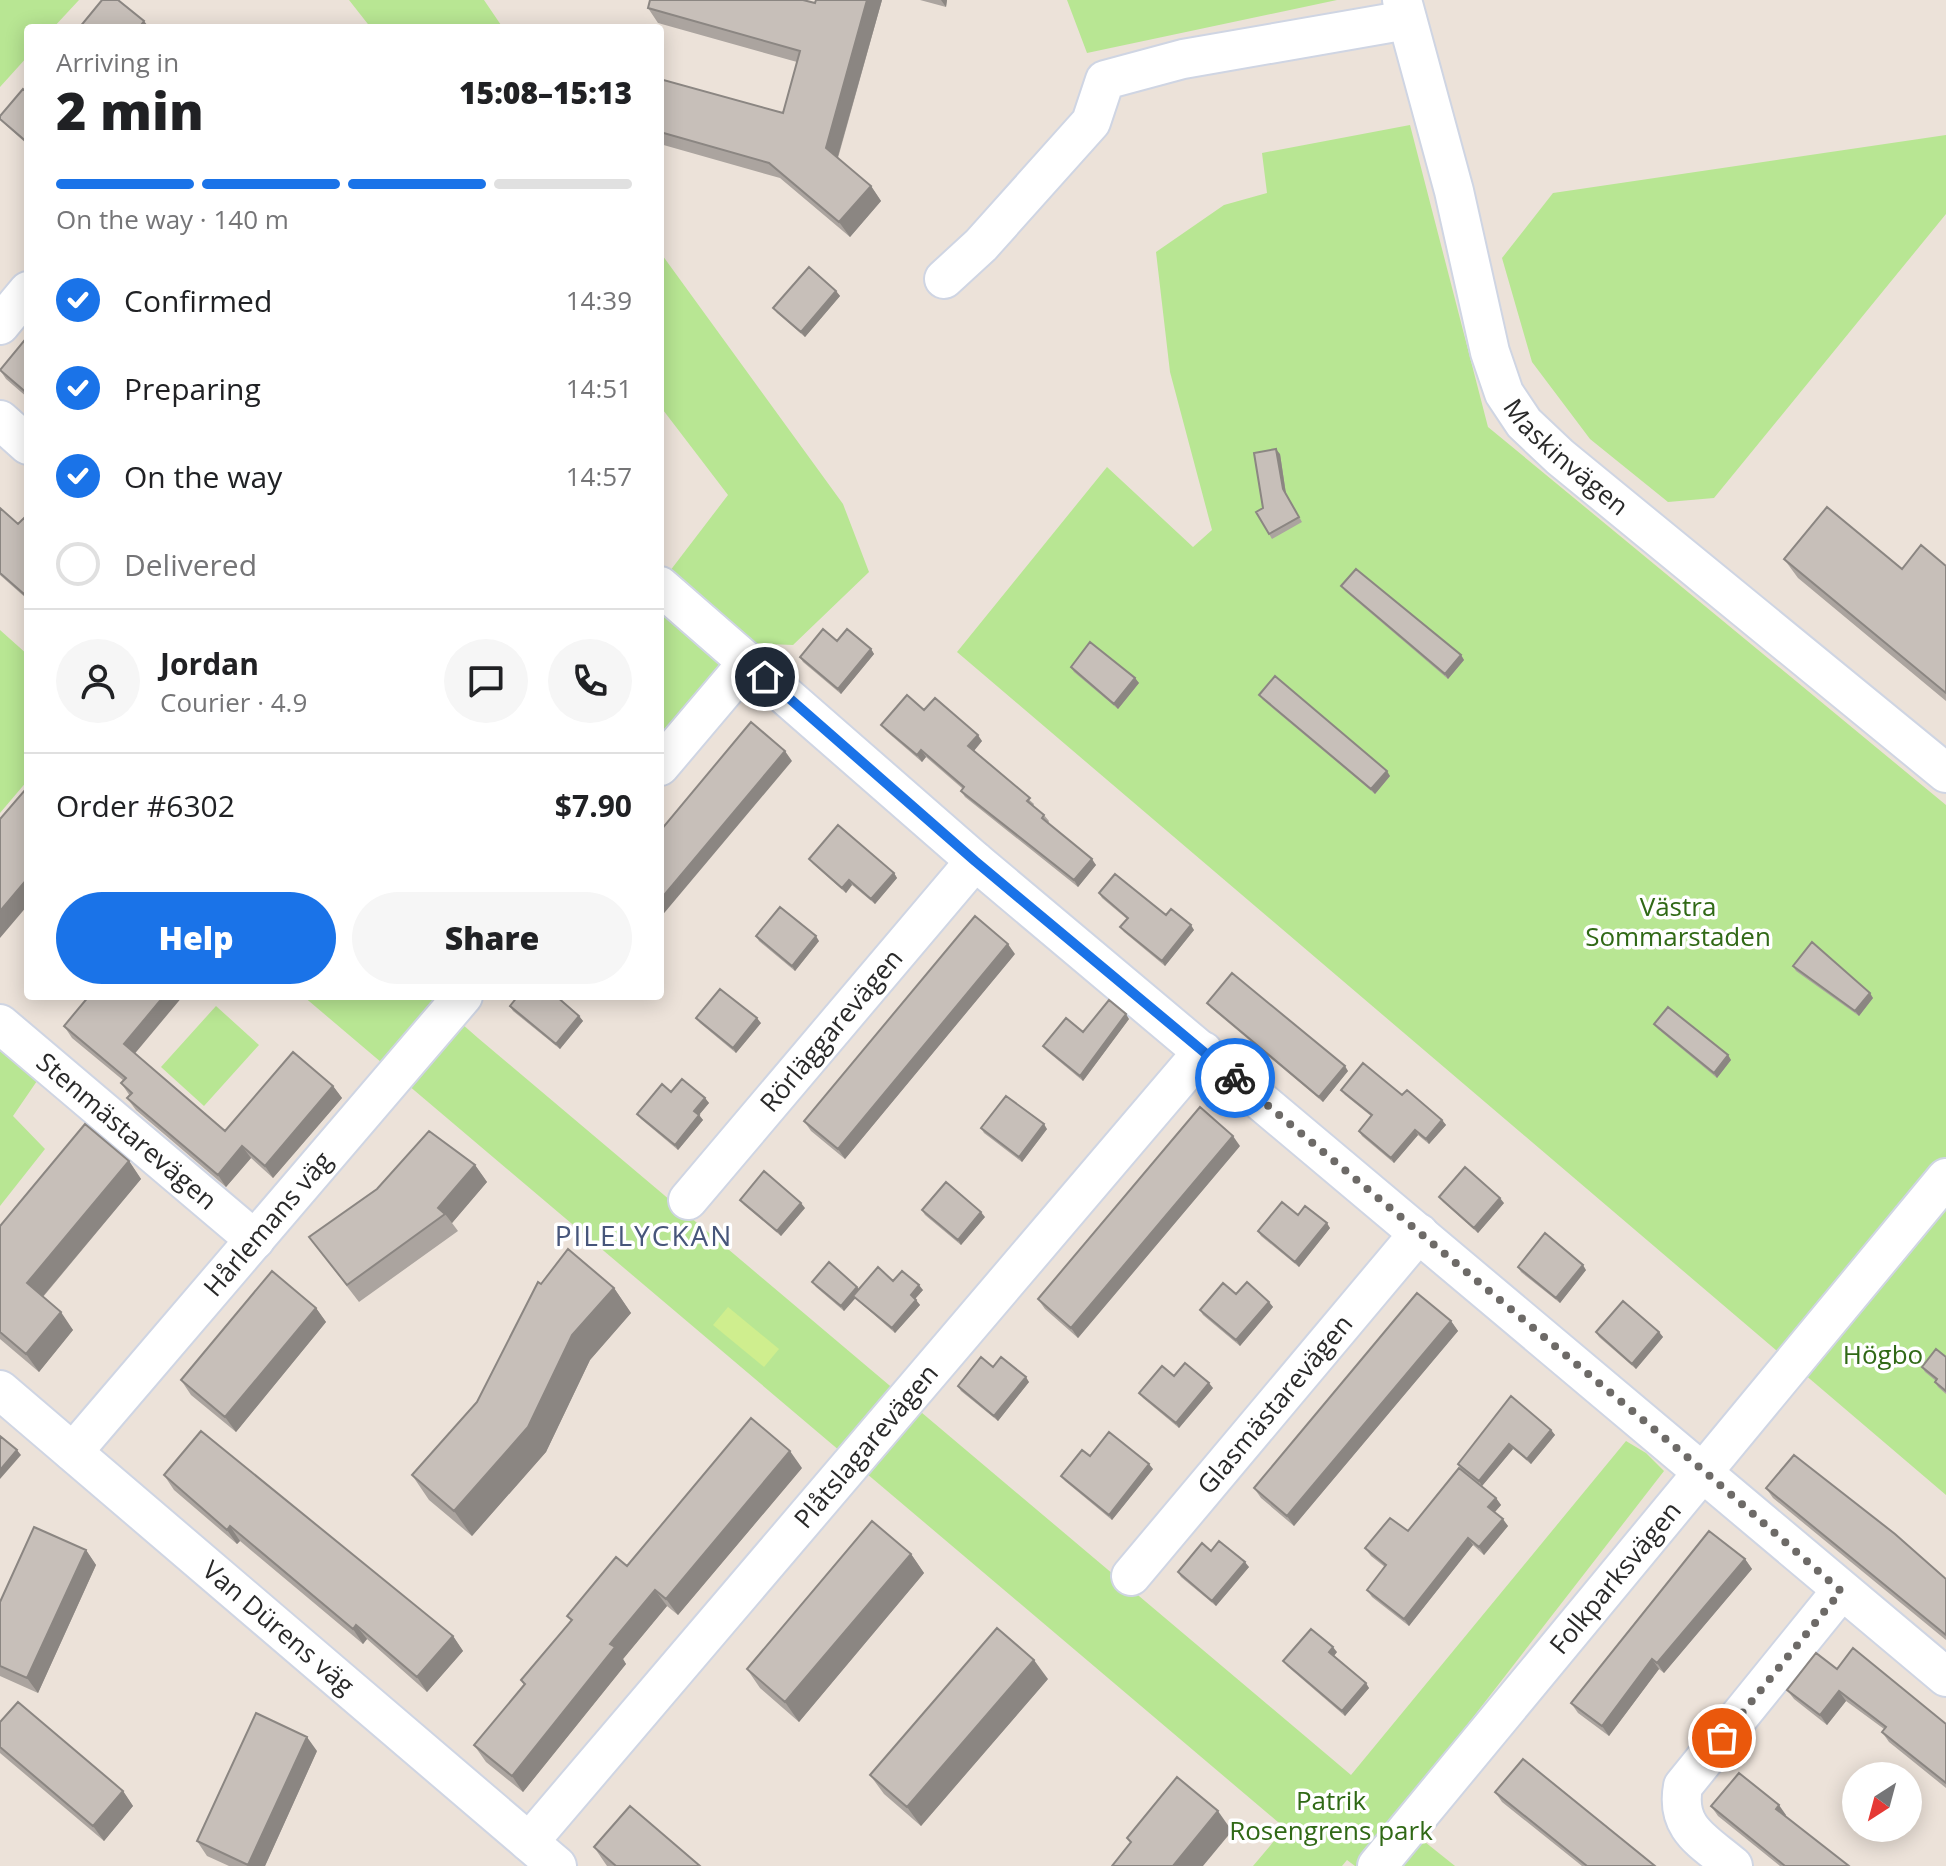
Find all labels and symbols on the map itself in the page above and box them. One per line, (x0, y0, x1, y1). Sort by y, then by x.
street label: Maskinvägen (1496, 391, 1637, 523)
pin (731, 643, 799, 711)
park label: Västra Sommarstaden (1585, 888, 1771, 954)
street label: Rörläggarevägen (751, 941, 910, 1119)
courier (1195, 1038, 1275, 1118)
street label: Stenmästarevägen (29, 1044, 225, 1217)
street label: Hårlemans väg (195, 1143, 340, 1304)
district label: PILELYCKAN (555, 1216, 733, 1254)
street label: Glasmästarevägen (1188, 1306, 1360, 1501)
park label: Högbo (1843, 1336, 1923, 1372)
street label: Plåtslagarevägen (785, 1356, 946, 1535)
street label: Folkparksvägen (1541, 1493, 1689, 1661)
street label: Van Dürens väg (195, 1552, 363, 1702)
pin (1688, 1704, 1756, 1772)
north arrow (1842, 1762, 1922, 1842)
park label: Patrik Rosengrens park (1229, 1782, 1433, 1848)

